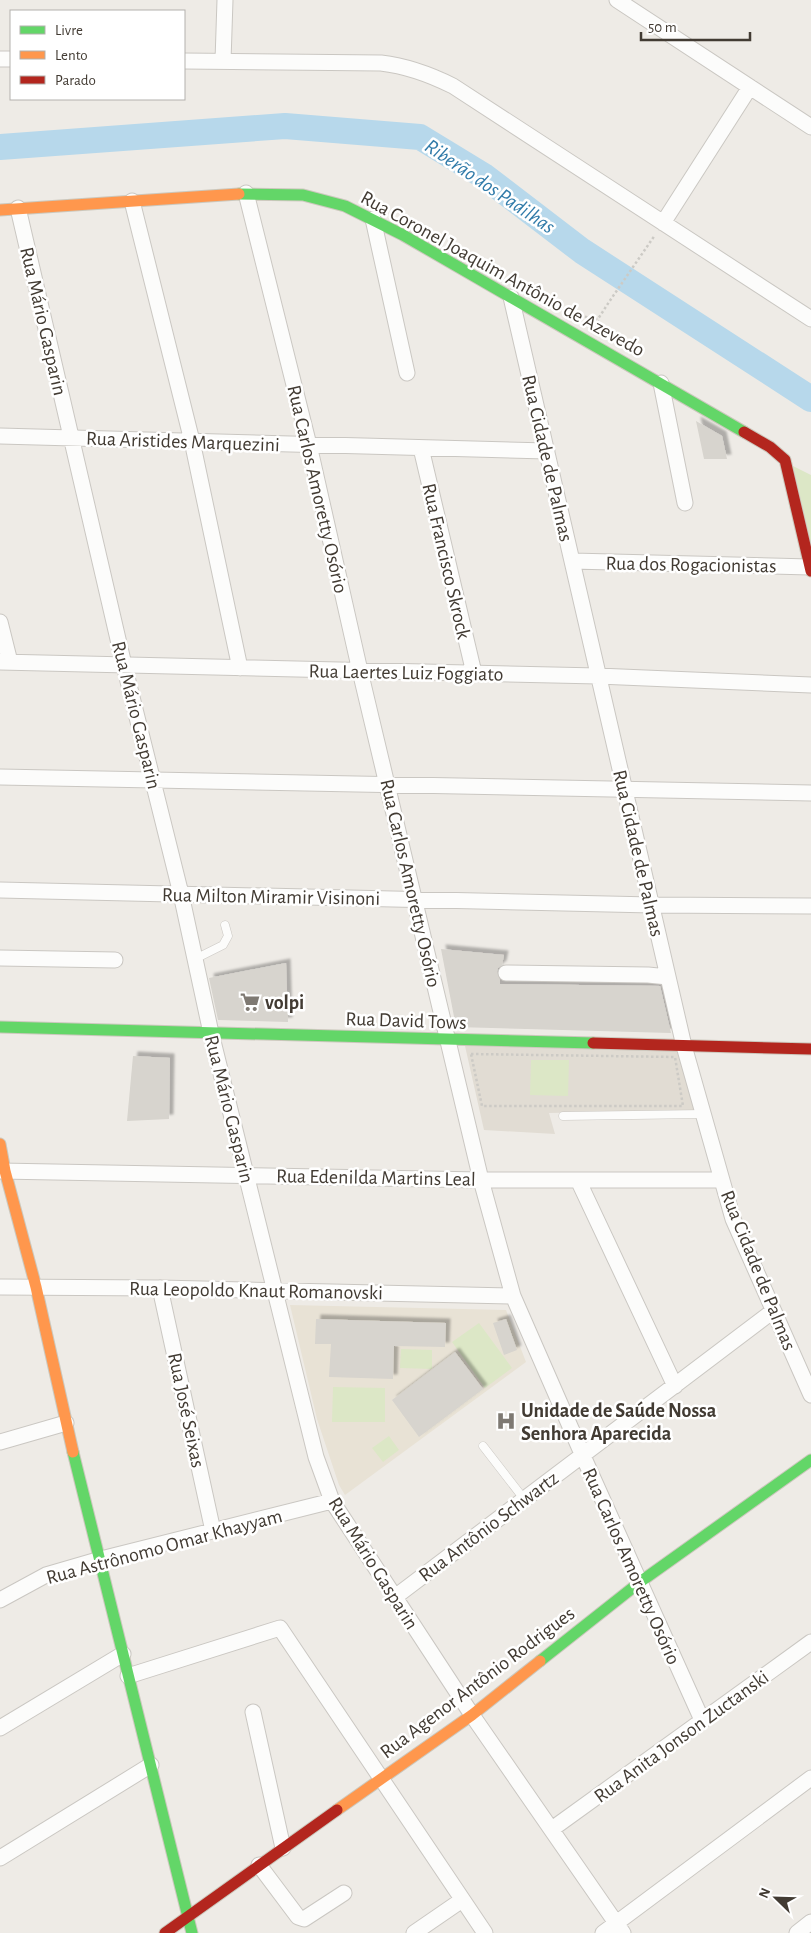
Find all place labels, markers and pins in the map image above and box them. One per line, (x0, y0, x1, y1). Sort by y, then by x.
supermarket icon: volpi (239, 991, 261, 1013)
place label: volpi (265, 993, 304, 1013)
place label: Unidade de Saúde Nossa Senhora Aparecida (521, 1401, 717, 1444)
hospital icon: Unidade de Saúde Nossa Senhora Aparecida (495, 1410, 517, 1432)

